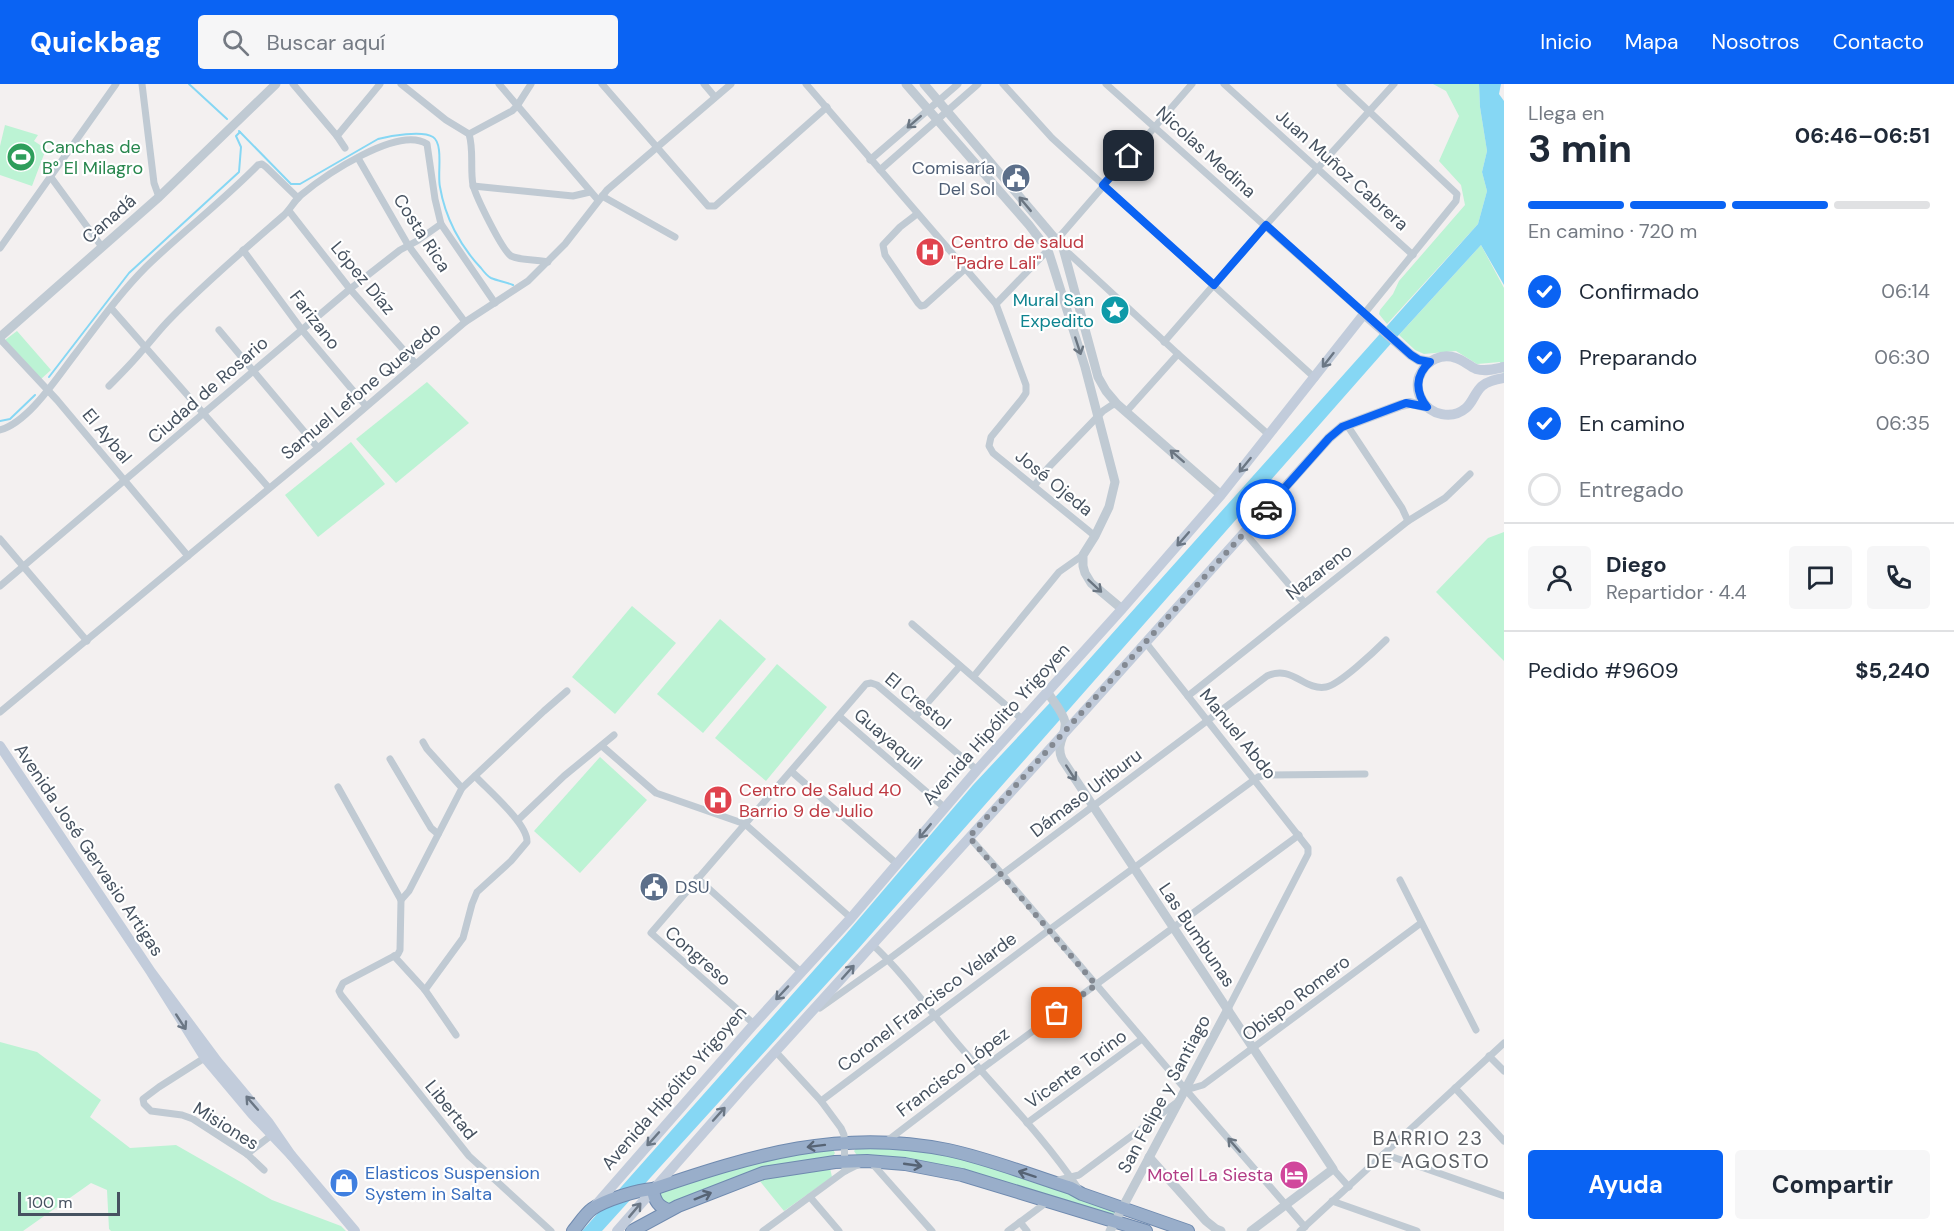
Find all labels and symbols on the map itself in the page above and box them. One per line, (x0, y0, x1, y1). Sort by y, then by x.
street label: Nicolas Medina (1151, 101, 1261, 203)
street label: Juan Muñoz Cabrera (1271, 104, 1413, 236)
one-way arrow (907, 115, 922, 129)
pin (1103, 130, 1154, 181)
place label: Canchas de B° El Milagro (42, 135, 143, 180)
sports icon: Canchas de B° El Milagro (5, 141, 37, 173)
place label: Comisaría Del Sol (912, 156, 995, 201)
public building icon: Comisaría Del Sol (1000, 162, 1032, 194)
street label: Canadá (77, 189, 141, 249)
street label: Costa Rica (388, 189, 456, 277)
one-way arrow (1018, 197, 1032, 212)
place label: Centro de salud "Padre Lali" (951, 230, 1084, 275)
street label: López Díaz (325, 236, 401, 320)
hospital icon: Centro de salud "Padre Lali" (914, 236, 946, 268)
street label: Farizano (284, 285, 346, 355)
place label: Mural San Expedito (1013, 288, 1094, 333)
place icon: Mural San Expedito (1099, 294, 1131, 326)
street label: Samuel Lefone Quevedo (276, 317, 446, 465)
street label: Ciudad de Rosario (143, 331, 273, 449)
one-way arrow (1073, 336, 1084, 355)
one-way arrow (1322, 352, 1335, 368)
street label: El Aybal (77, 403, 137, 469)
street label: José Ojeda (1010, 444, 1098, 522)
one-way arrow (1170, 449, 1185, 463)
one-way arrow (1238, 457, 1252, 472)
courier (1236, 479, 1296, 539)
one-way arrow (1176, 531, 1189, 547)
street label: Nazareno (1281, 539, 1357, 605)
one-way arrow (1088, 579, 1103, 593)
street label: Avenida Hipólito Yrigoyen (917, 638, 1075, 810)
street label: El Crestol (880, 667, 956, 735)
street label: Manuel Abdo (1194, 684, 1282, 784)
street label: Guayaquil (849, 703, 927, 775)
street label: Avenida José Gervasio Artigas (9, 739, 169, 961)
street label: Dámaso Uriburu (1025, 743, 1147, 843)
one-way arrow (1065, 764, 1077, 781)
place label: Centro de Salud 40 Barrio 9 de Julio (739, 778, 901, 823)
hospital icon: Centro de Salud 40 Barrio 9 de Julio (702, 784, 734, 816)
one-way arrow (918, 823, 932, 838)
public building icon: DSU (638, 871, 670, 903)
place label: DSU (675, 875, 710, 899)
street label: Las Bumbunas (1153, 878, 1241, 992)
street label: Congreso (660, 921, 736, 991)
street label: Coronel Francisco Velarde (833, 927, 1021, 1077)
street label: Obispo Romero (1237, 949, 1355, 1047)
one-way arrow (841, 965, 855, 980)
one-way arrow (775, 985, 789, 1000)
pin (1031, 987, 1082, 1038)
street label: Avenida Hipólito Yrigoyen (596, 1001, 752, 1175)
street label: San Felipe y Santiago (1112, 1011, 1216, 1177)
one-way arrow (175, 1013, 188, 1030)
street label: Francisco López (892, 1022, 1014, 1122)
street label: Vicente Torino (1020, 1024, 1132, 1114)
street label: Libertad (420, 1075, 482, 1145)
street label: Misiones (189, 1096, 263, 1156)
one-way arrow (245, 1096, 259, 1111)
one-way arrow (712, 1107, 726, 1122)
district label: BARRIO 23 DE AGOSTO (1366, 1125, 1490, 1174)
one-way arrow (646, 1131, 660, 1146)
one-way arrow (1227, 1138, 1241, 1153)
one-way arrow (806, 1140, 826, 1151)
hotel icon: Motel La Siesta (1278, 1159, 1310, 1191)
one-way arrow (903, 1160, 923, 1171)
place label: Elasticos Suspension System in Salta (365, 1161, 540, 1206)
place label: Motel La Siesta (1147, 1163, 1273, 1187)
shop icon: Elasticos Suspension System in Salta (328, 1167, 360, 1199)
one-way arrow (1018, 1168, 1037, 1179)
scale bar (18, 1189, 120, 1216)
one-way arrow (693, 1190, 712, 1201)
one-way arrow (628, 1203, 642, 1218)

